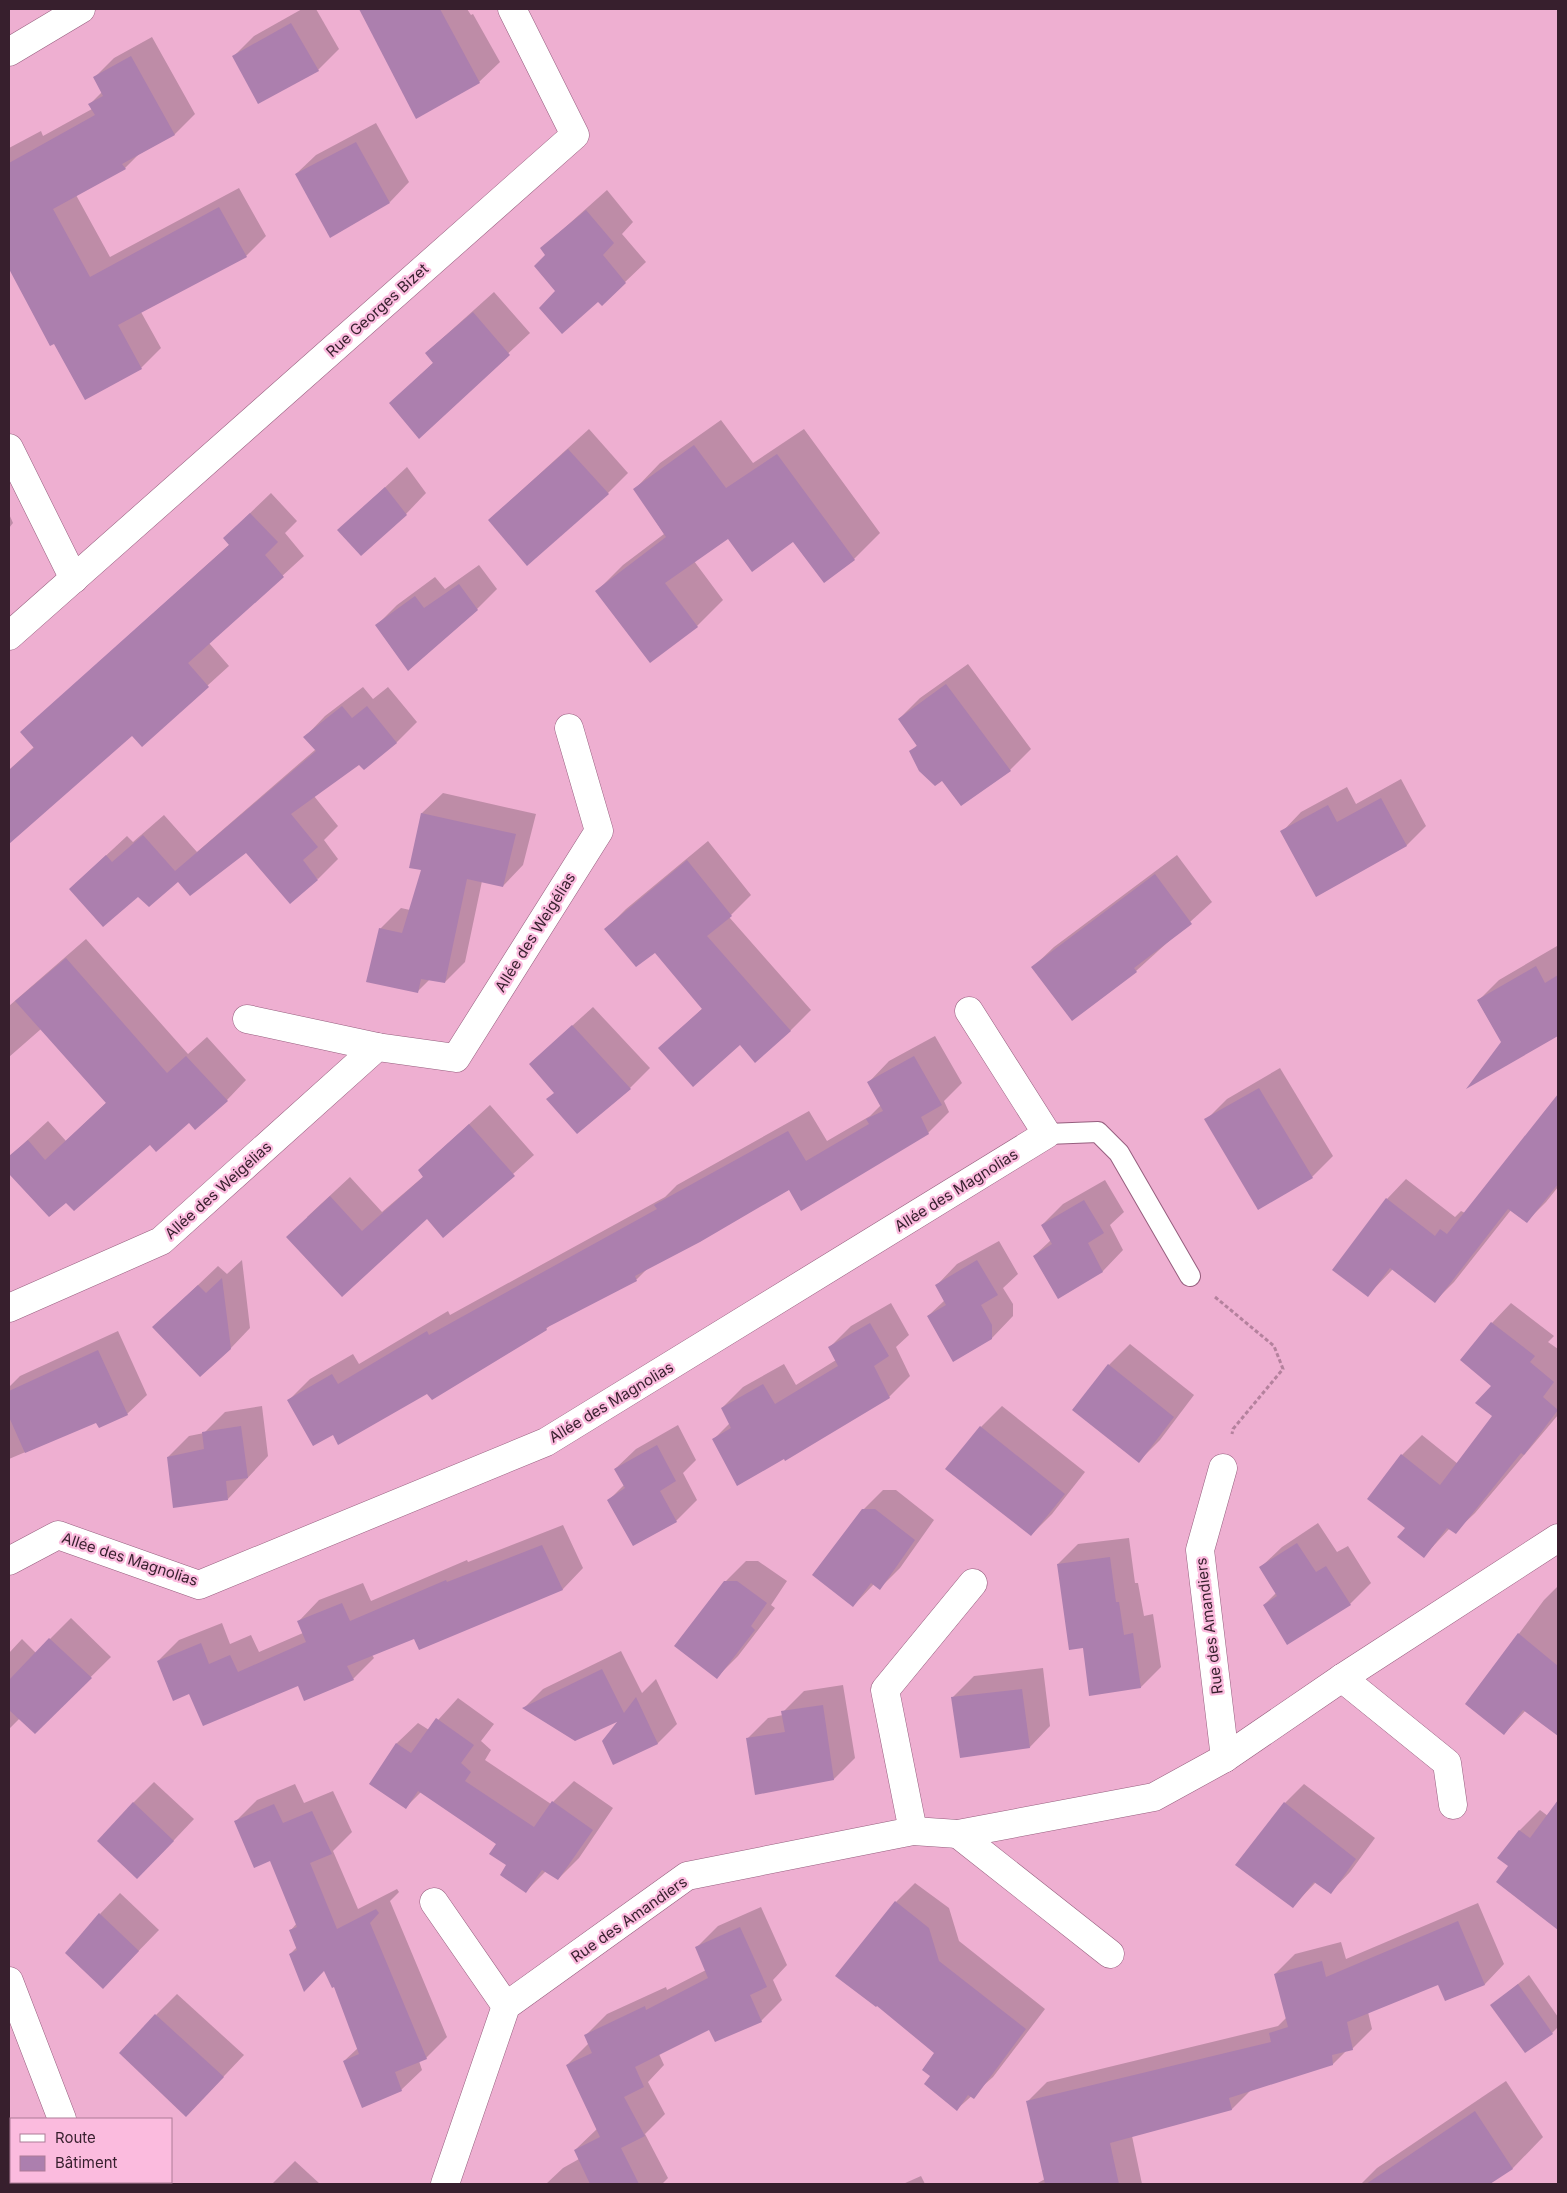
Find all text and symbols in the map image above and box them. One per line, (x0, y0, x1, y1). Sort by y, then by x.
street label: Rue Georges Bizet (322, 259, 432, 361)
street label: Allée des Weigélias (491, 869, 579, 995)
street label: Allée des Weigélias (161, 1137, 275, 1243)
street label: Allée des Magnolias (891, 1144, 1021, 1236)
street label: Allée des Magnolias (545, 1357, 677, 1447)
street label: Allée des Magnolias (60, 1528, 201, 1590)
street label: Rue des Amandiers (1191, 1557, 1227, 1695)
street label: Rue des Amandiers (567, 1872, 691, 1966)
legend (10, 2118, 172, 2183)
text: Route (55, 2128, 96, 2147)
text: Bâtiment (55, 2153, 118, 2172)

